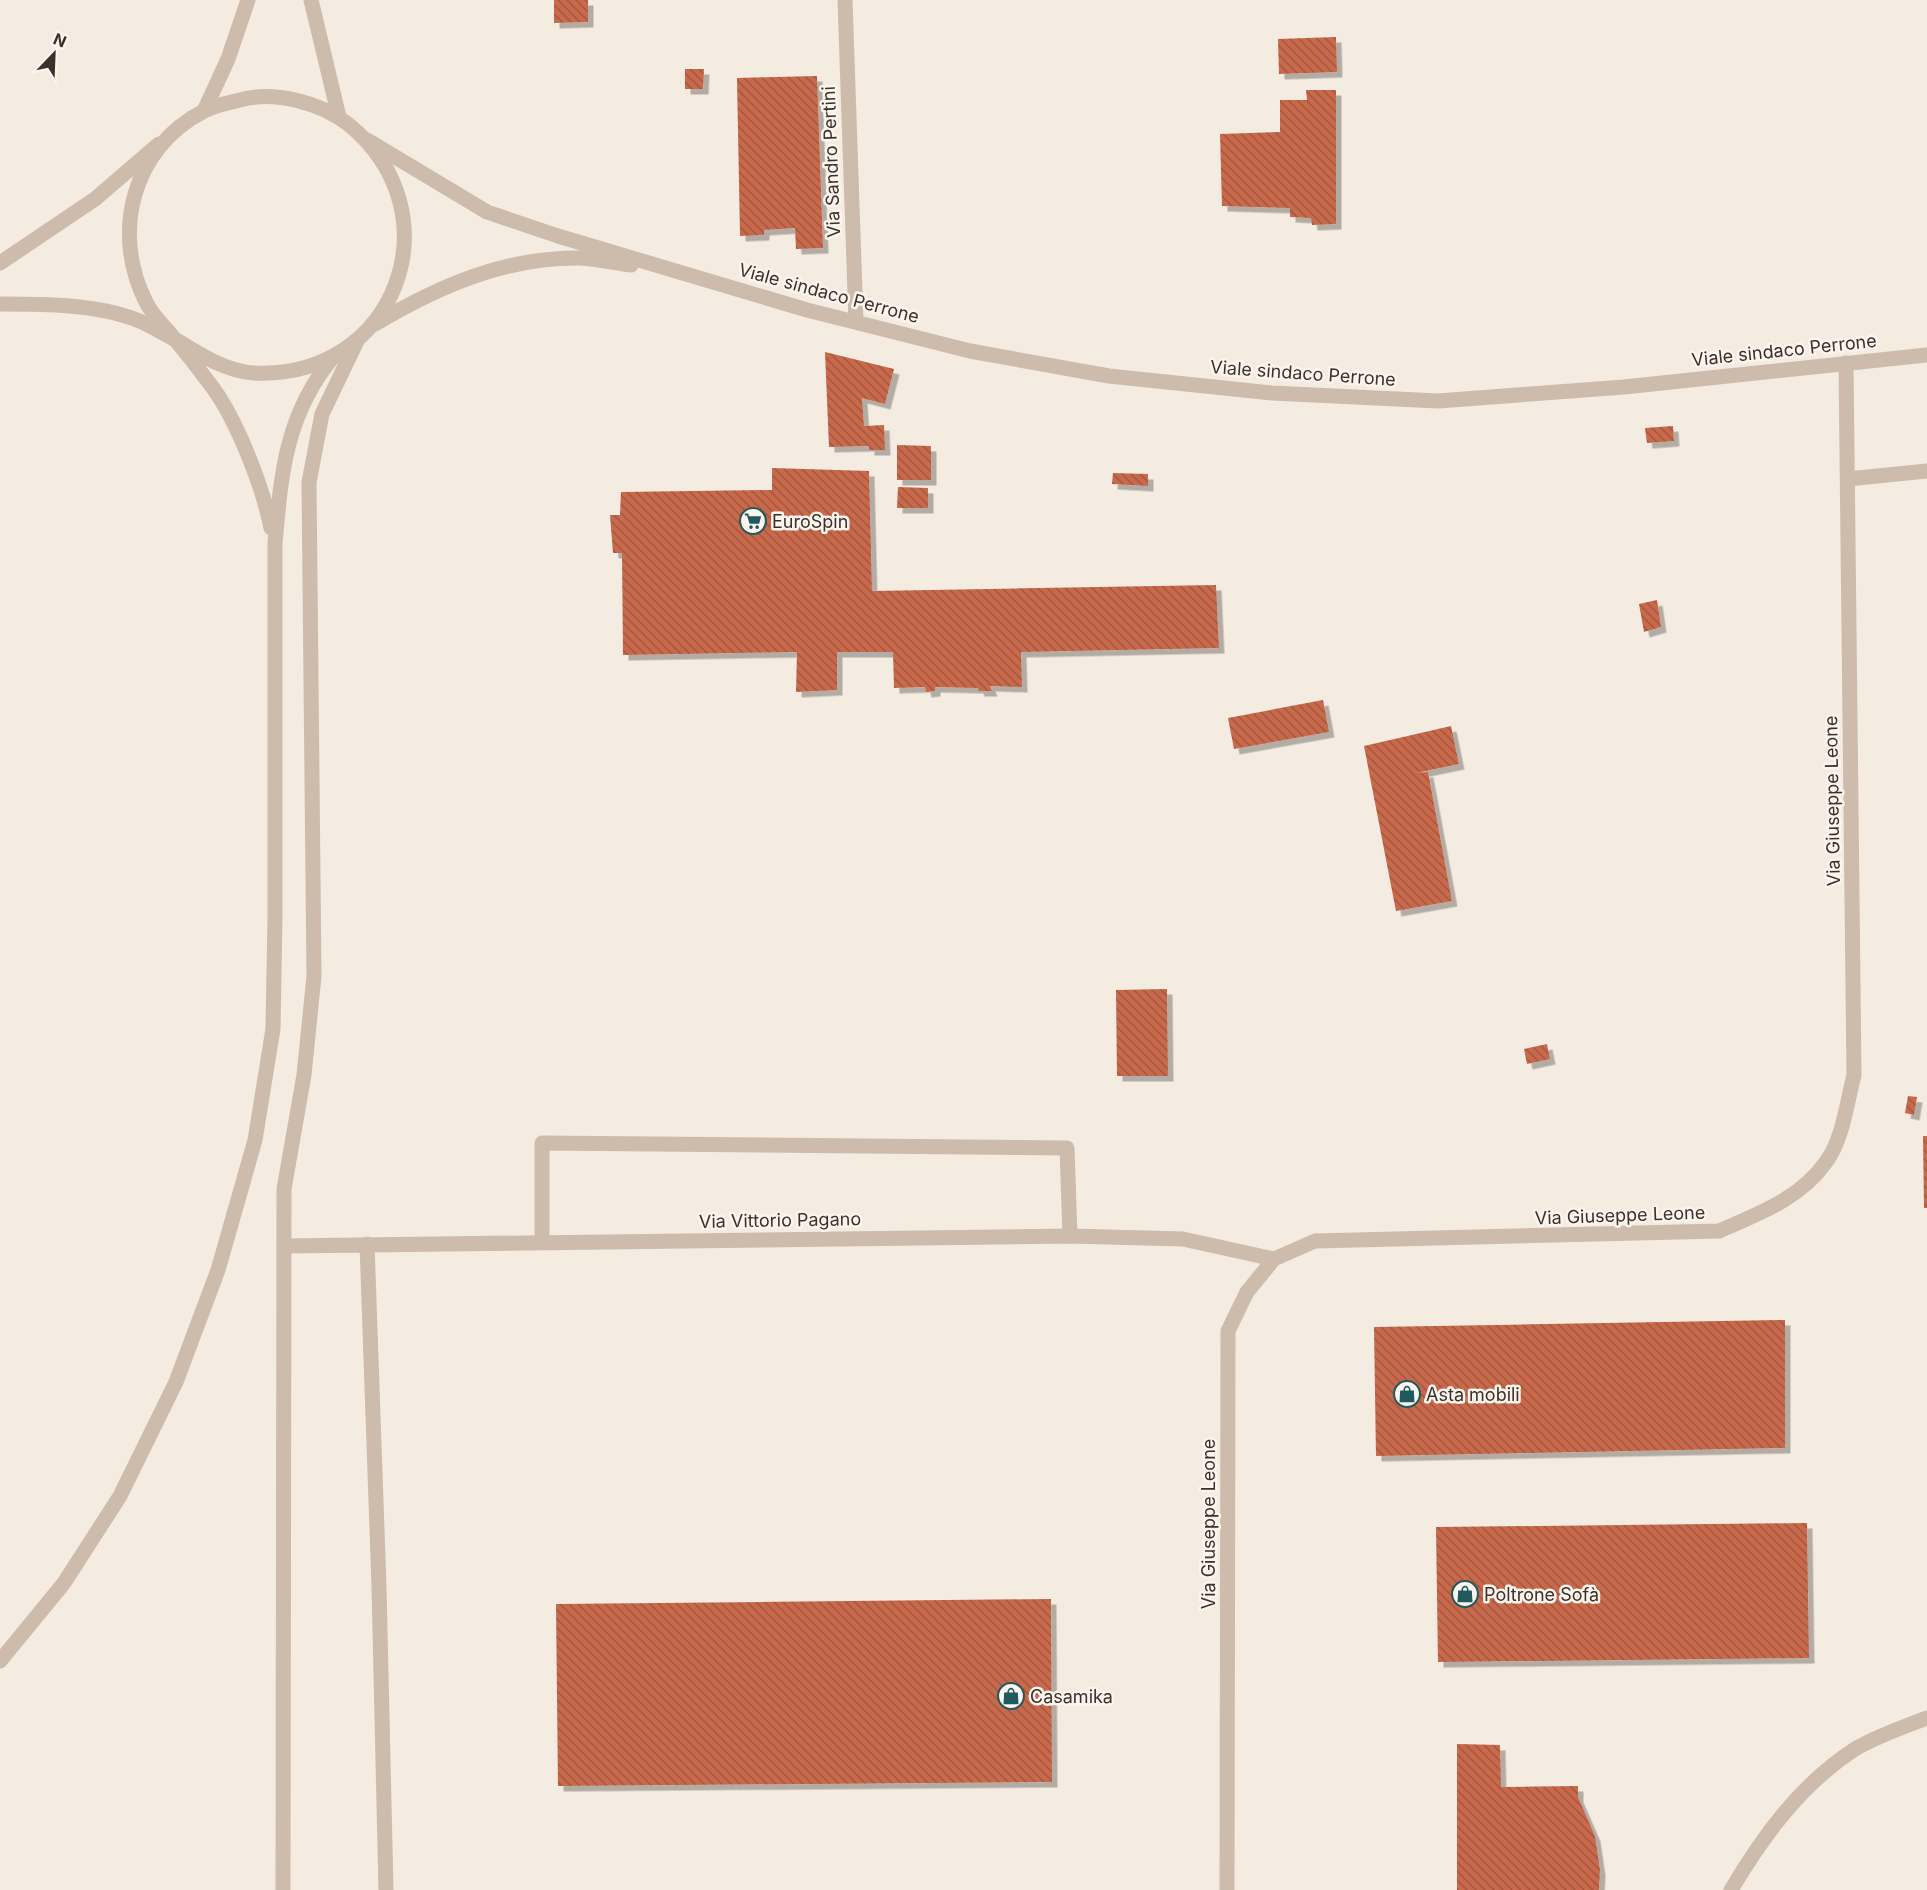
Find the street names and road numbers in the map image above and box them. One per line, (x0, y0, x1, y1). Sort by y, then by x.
street label: Via Sandro Pertini (818, 86, 844, 238)
street label: Viale sindaco Perrone (736, 259, 922, 327)
street label: Viale sindaco Perrone (1690, 330, 1878, 370)
street label: Viale sindaco Perrone (1210, 356, 1396, 390)
street label: Via Giuseppe Leone (1820, 716, 1844, 886)
street label: Via Giuseppe Leone (1534, 1202, 1706, 1228)
street label: Via Vittorio Pagano (699, 1208, 861, 1232)
street label: Via Giuseppe Leone (1198, 1439, 1219, 1609)

